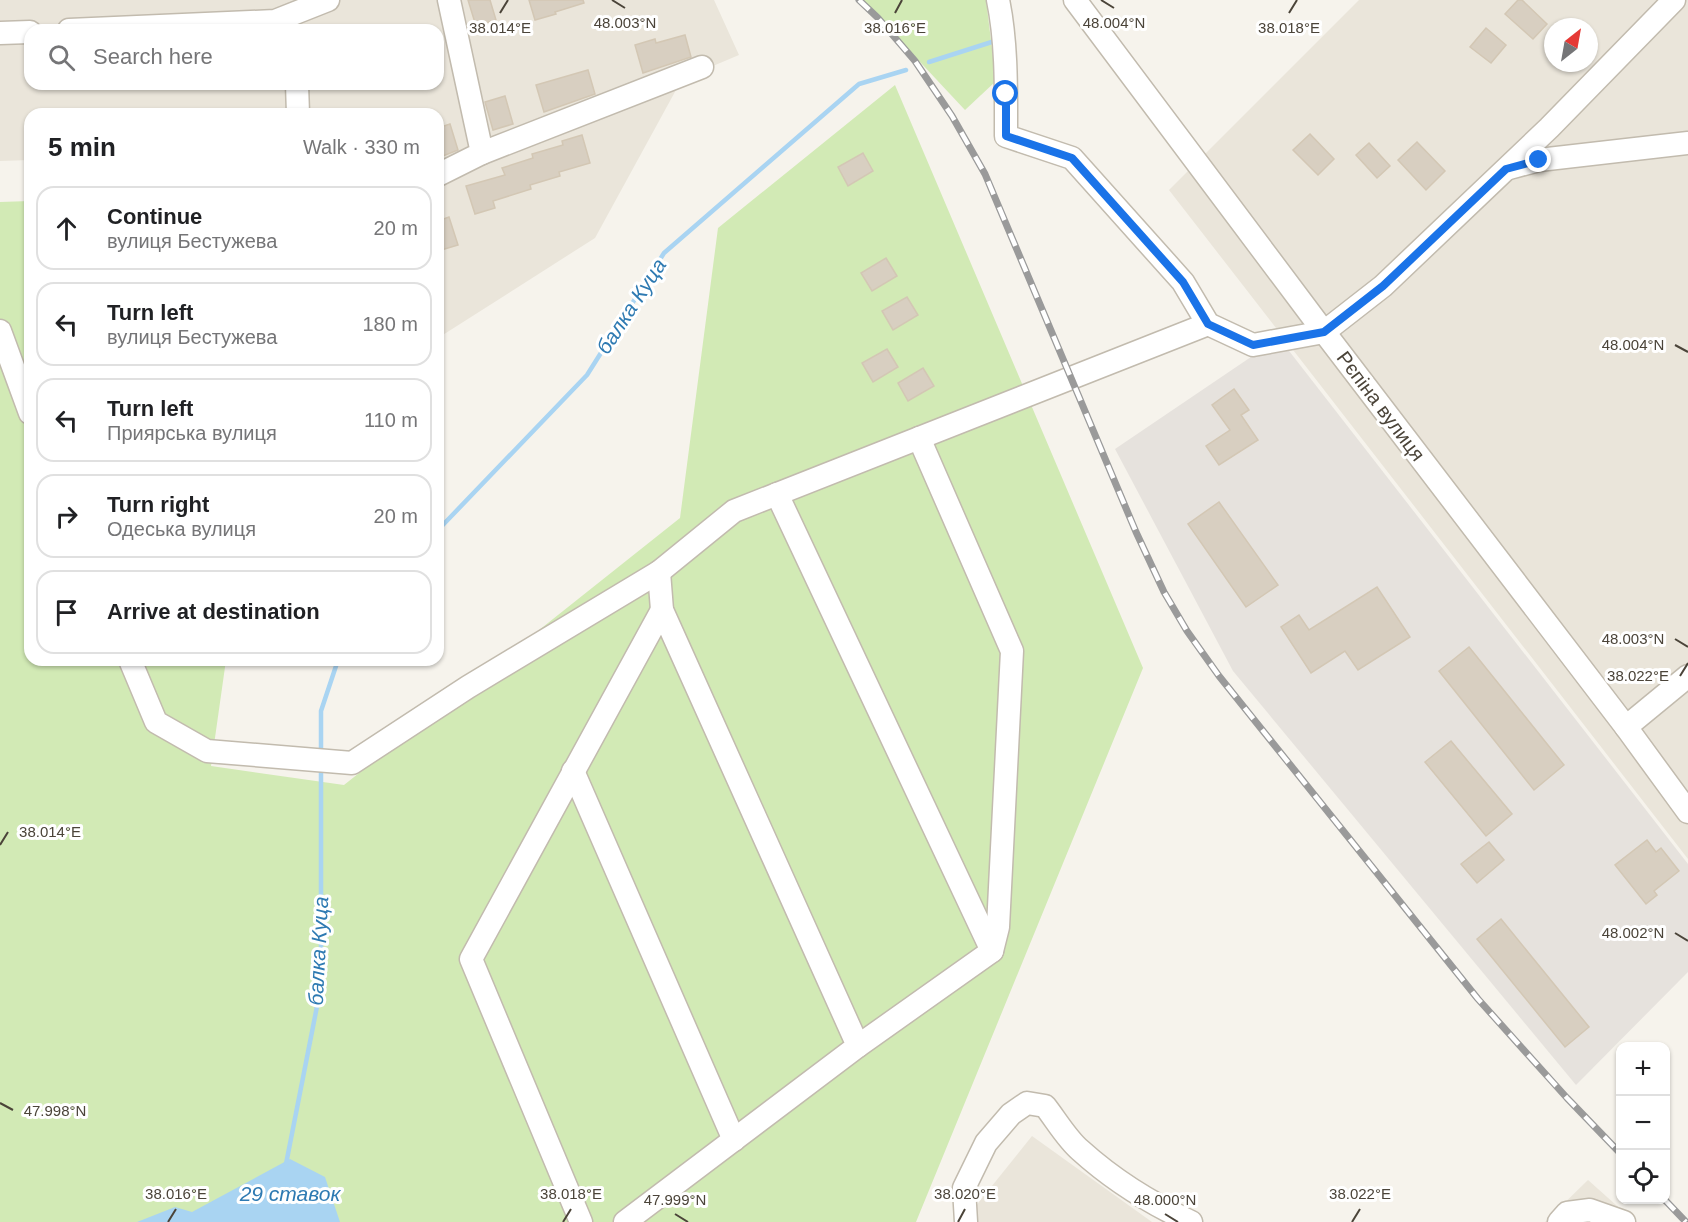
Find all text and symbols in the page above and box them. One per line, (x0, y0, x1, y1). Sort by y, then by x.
text: 48.003°N (594, 14, 656, 31)
text: 48.004°N (1083, 14, 1145, 31)
north arrow (1544, 18, 1598, 72)
text: 38.014°E (469, 19, 531, 36)
text: 38.016°E (864, 19, 926, 36)
text: 38.018°E (1258, 19, 1320, 36)
search box (24, 24, 444, 90)
icon: search (45, 41, 78, 74)
text: Search here (93, 44, 213, 69)
route start (992, 80, 1018, 106)
text: 5 min (48, 132, 116, 162)
text: Walk · 330 m (303, 136, 420, 158)
route end (1525, 146, 1551, 172)
text: Continue (107, 204, 202, 229)
icon: ahead (50, 212, 83, 245)
text: 20 m (374, 217, 418, 239)
text: вулиця Бестужева (107, 230, 277, 252)
water label: балка Куца (592, 254, 670, 358)
text: Turn left (107, 300, 193, 325)
icon: left (50, 308, 83, 341)
text: 180 m (362, 313, 418, 335)
text: вулиця Бестужева (107, 326, 277, 348)
text: 48.004°N (1602, 336, 1664, 353)
street label: Рєпіна вулиця (1333, 347, 1429, 465)
text: Turn left (107, 396, 193, 421)
icon: left (50, 404, 83, 437)
text: 110 m (364, 409, 418, 431)
text: Приярська вулиця (107, 422, 277, 444)
text: Turn right (107, 492, 209, 517)
icon: right (50, 500, 83, 533)
text: 20 m (374, 505, 418, 527)
text: Одеська вулиця (107, 518, 256, 540)
icon: arrive (50, 596, 83, 629)
text: Arrive at destination (107, 599, 320, 624)
text: 48.003°N (1602, 630, 1664, 647)
text: 38.022°E (1607, 667, 1669, 684)
text: 38.014°E (19, 823, 81, 840)
water label: балка Куца (304, 896, 332, 1006)
text: 48.002°N (1602, 924, 1664, 941)
map controls (1616, 1042, 1670, 1204)
button: + (1616, 1042, 1670, 1096)
button: − (1616, 1096, 1670, 1150)
text: 47.998°N (24, 1102, 86, 1119)
button: locate (1616, 1150, 1670, 1204)
water label: 29 ставок (239, 1182, 341, 1205)
text: 38.016°E (145, 1185, 207, 1202)
text: 38.018°E (540, 1185, 602, 1202)
text: 38.020°E (934, 1185, 996, 1202)
text: 38.022°E (1329, 1185, 1391, 1202)
text: 47.999°N (644, 1191, 706, 1208)
text: 48.000°N (1134, 1191, 1196, 1208)

